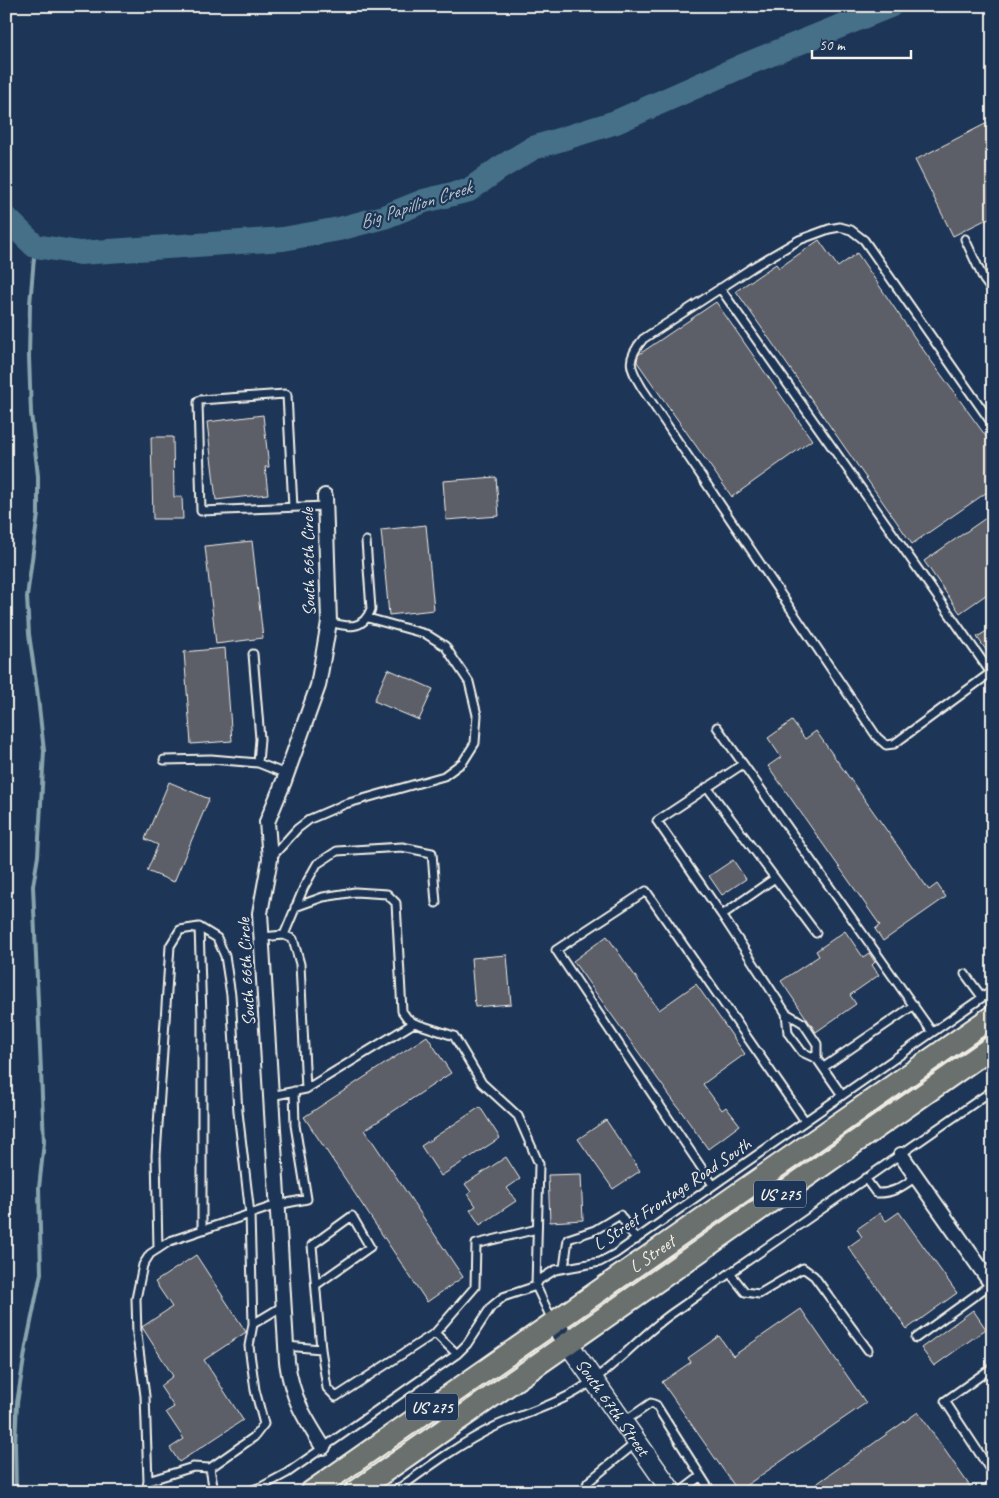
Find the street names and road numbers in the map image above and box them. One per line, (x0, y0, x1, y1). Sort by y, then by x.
street label: South 66th Circle (296, 506, 320, 616)
street label: South 66th Circle (232, 916, 260, 1027)
street label: L Street Frontage Road South (589, 1133, 755, 1255)
road number: US 275 (754, 1180, 806, 1208)
street label: L Street (625, 1229, 679, 1277)
street label: South 67th Street (571, 1354, 655, 1462)
road number: US 275 (406, 1394, 458, 1420)

